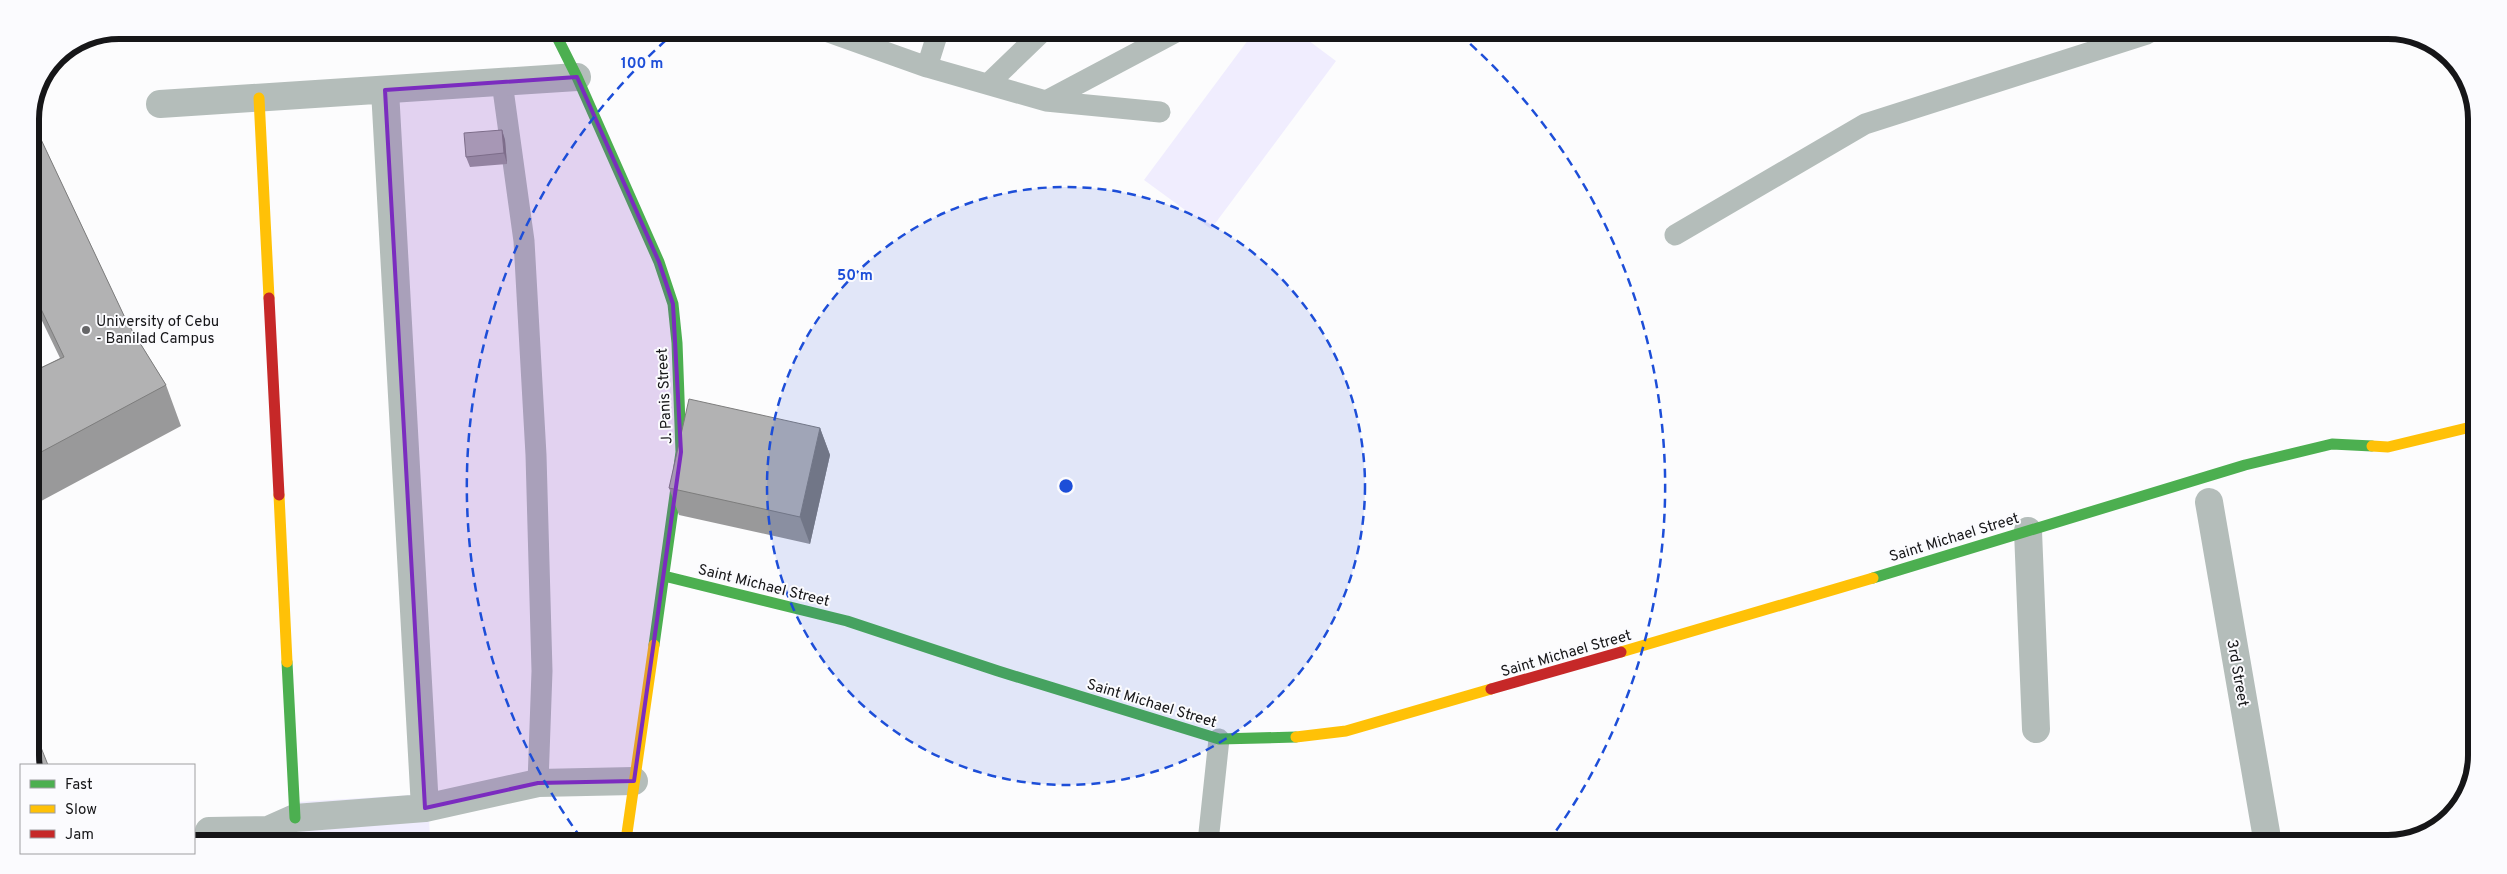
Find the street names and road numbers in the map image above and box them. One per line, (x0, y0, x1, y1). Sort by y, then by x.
street label: J. Panis Street (654, 348, 677, 444)
street label: Saint Michael Street (1887, 510, 2022, 567)
street label: Saint Michael Street (696, 561, 831, 612)
street label: Saint Michael Street (1499, 627, 1634, 682)
street label: 3rd Street (2221, 638, 2252, 708)
street label: Saint Michael Street (1084, 676, 1219, 733)

